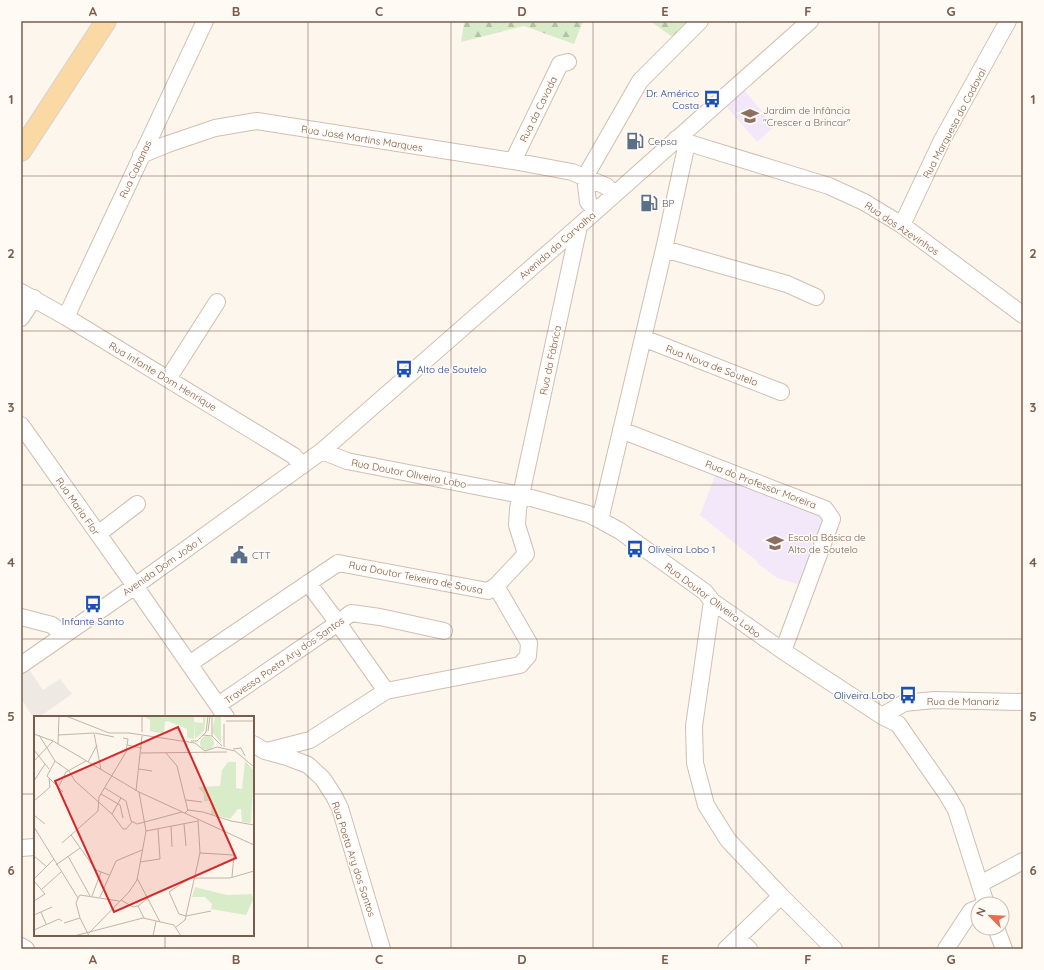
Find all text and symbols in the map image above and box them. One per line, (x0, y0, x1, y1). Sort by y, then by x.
text: A (89, 3, 98, 19)
text: B (232, 3, 240, 19)
text: C (375, 3, 383, 19)
text: D (517, 3, 527, 19)
text: E (661, 3, 669, 19)
text: F (804, 3, 812, 19)
text: G (946, 3, 956, 19)
street label: Rua Marquesa do Cadaval (920, 66, 989, 181)
street label: Rua da Cavada (517, 74, 560, 144)
place label: Dr. Américo Costa (646, 87, 699, 112)
bus stop icon: Dr. Américo Costa (702, 89, 722, 109)
text: 1 (8, 91, 14, 107)
text: 1 (1030, 91, 1036, 107)
place label: Jardim de Infância "Crescer a Brincar" (763, 104, 851, 129)
school or university icon: Jardim de Infância "Crescer a Brincar" (740, 106, 760, 126)
street label: Rua José Martins Marques (300, 122, 424, 155)
fuel station icon: Cepsa (625, 131, 645, 151)
place label: Cepsa (648, 135, 677, 148)
street label: Rua Cabanas (116, 138, 155, 200)
fuel station icon: BP (639, 193, 659, 213)
place label: BP (662, 197, 675, 210)
street label: Rua dos Azevinhos (862, 199, 942, 258)
street label: Avenida da Carvalha (516, 209, 598, 282)
text: 2 (7, 245, 15, 261)
text: 2 (1029, 245, 1037, 261)
street label: Rua da Fábrica (537, 324, 564, 396)
street label: Rua Infante Dom Henrique (106, 339, 219, 414)
street label: Rua Nova de Soutelo (664, 342, 760, 389)
bus stop icon: Alto de Soutelo (394, 359, 414, 379)
place label: Alto de Soutelo (417, 363, 487, 376)
text: 3 (8, 399, 15, 415)
text: 3 (1030, 399, 1037, 415)
street label: Rua Doutor Oliveira Lobo (350, 456, 468, 491)
street label: Rua do Professor Moreira (703, 457, 818, 512)
street label: Rua Maria Flor (53, 475, 102, 538)
place label: Escola Básica de Alto de Soutelo (788, 531, 866, 556)
school or university icon: Escola Básica de Alto de Soutelo (765, 533, 785, 553)
street label: Avenida Dom João I (120, 534, 205, 599)
bus stop icon: Oliveira Lobo 1 (625, 539, 645, 559)
place label: Oliveira Lobo 1 (648, 543, 716, 556)
public building icon: CTT (229, 545, 249, 565)
place label: CTT (252, 549, 271, 562)
text: 4 (7, 554, 15, 570)
text: 4 (1029, 554, 1037, 570)
street label: Rua Doutor Teixeira de Sousa (348, 558, 484, 597)
street label: Rua Doutor Oliveira Lobo (662, 560, 763, 641)
bus stop icon: Infante Santo (83, 594, 103, 614)
street label: Travessa Poeta Ary dos Santos (222, 614, 347, 707)
place label: Infante Santo (62, 615, 124, 628)
bus stop icon: Oliveira Lobo (898, 685, 918, 705)
place label: Oliveira Lobo (834, 689, 895, 702)
street label: Rua de Manariz (927, 695, 999, 708)
text: 5 (7, 708, 15, 724)
text: 5 (1029, 708, 1037, 724)
inset map (34, 716, 254, 936)
street label: Rua Poeta Ary dos Santos (329, 800, 378, 919)
text: 6 (7, 862, 15, 878)
text: 6 (1029, 862, 1037, 878)
north arrow (970, 896, 1010, 936)
text: N (973, 905, 989, 918)
text: A (89, 951, 98, 967)
text: B (232, 951, 240, 967)
text: C (375, 951, 383, 967)
text: D (517, 951, 527, 967)
text: E (661, 951, 669, 967)
text: F (804, 951, 812, 967)
text: G (946, 951, 956, 967)

